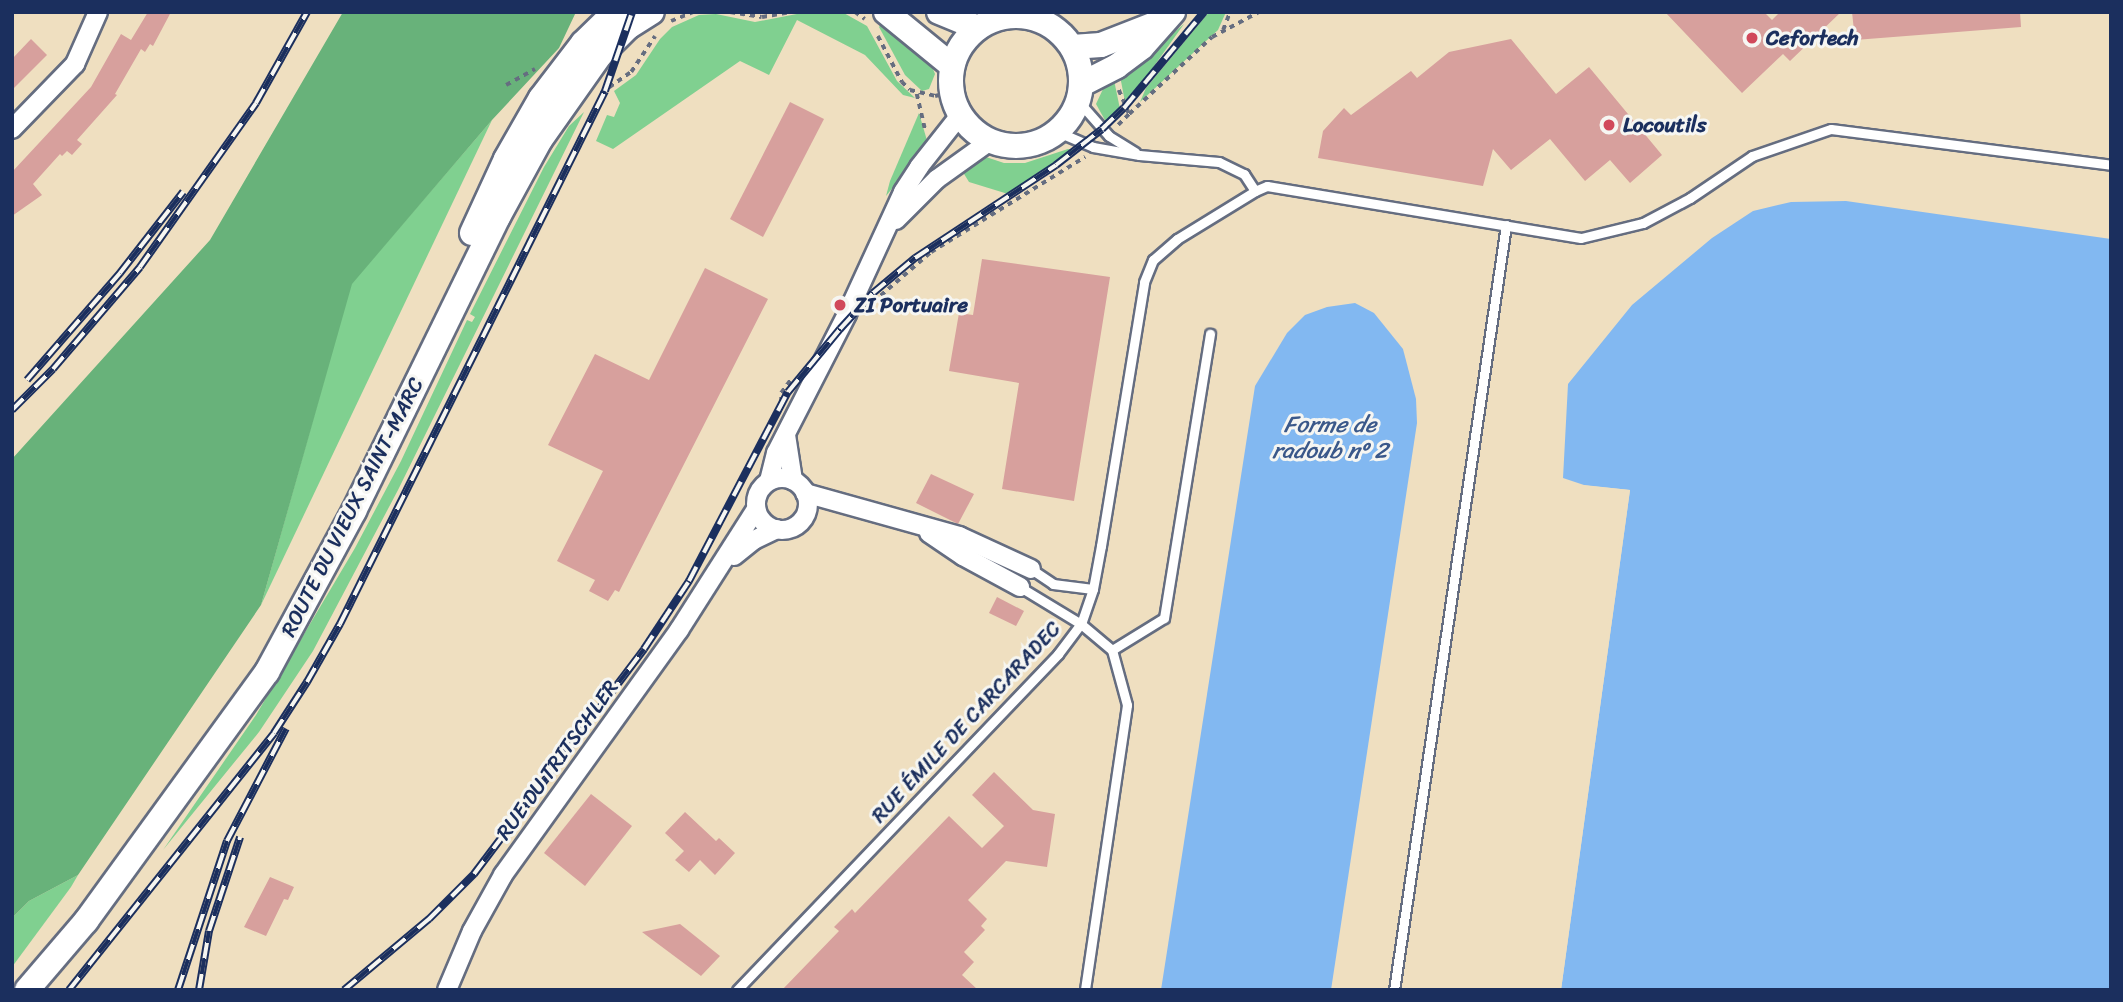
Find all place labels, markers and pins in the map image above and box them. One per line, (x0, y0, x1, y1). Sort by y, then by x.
place label: Cefortech (1766, 25, 1859, 51)
marker: Cefortech (1744, 30, 1760, 46)
place label: Locoutils (1623, 112, 1706, 138)
marker: Locoutils (1601, 117, 1617, 133)
place label: ZI Portuaire (854, 292, 968, 318)
marker: ZI Portuaire (832, 297, 848, 313)

